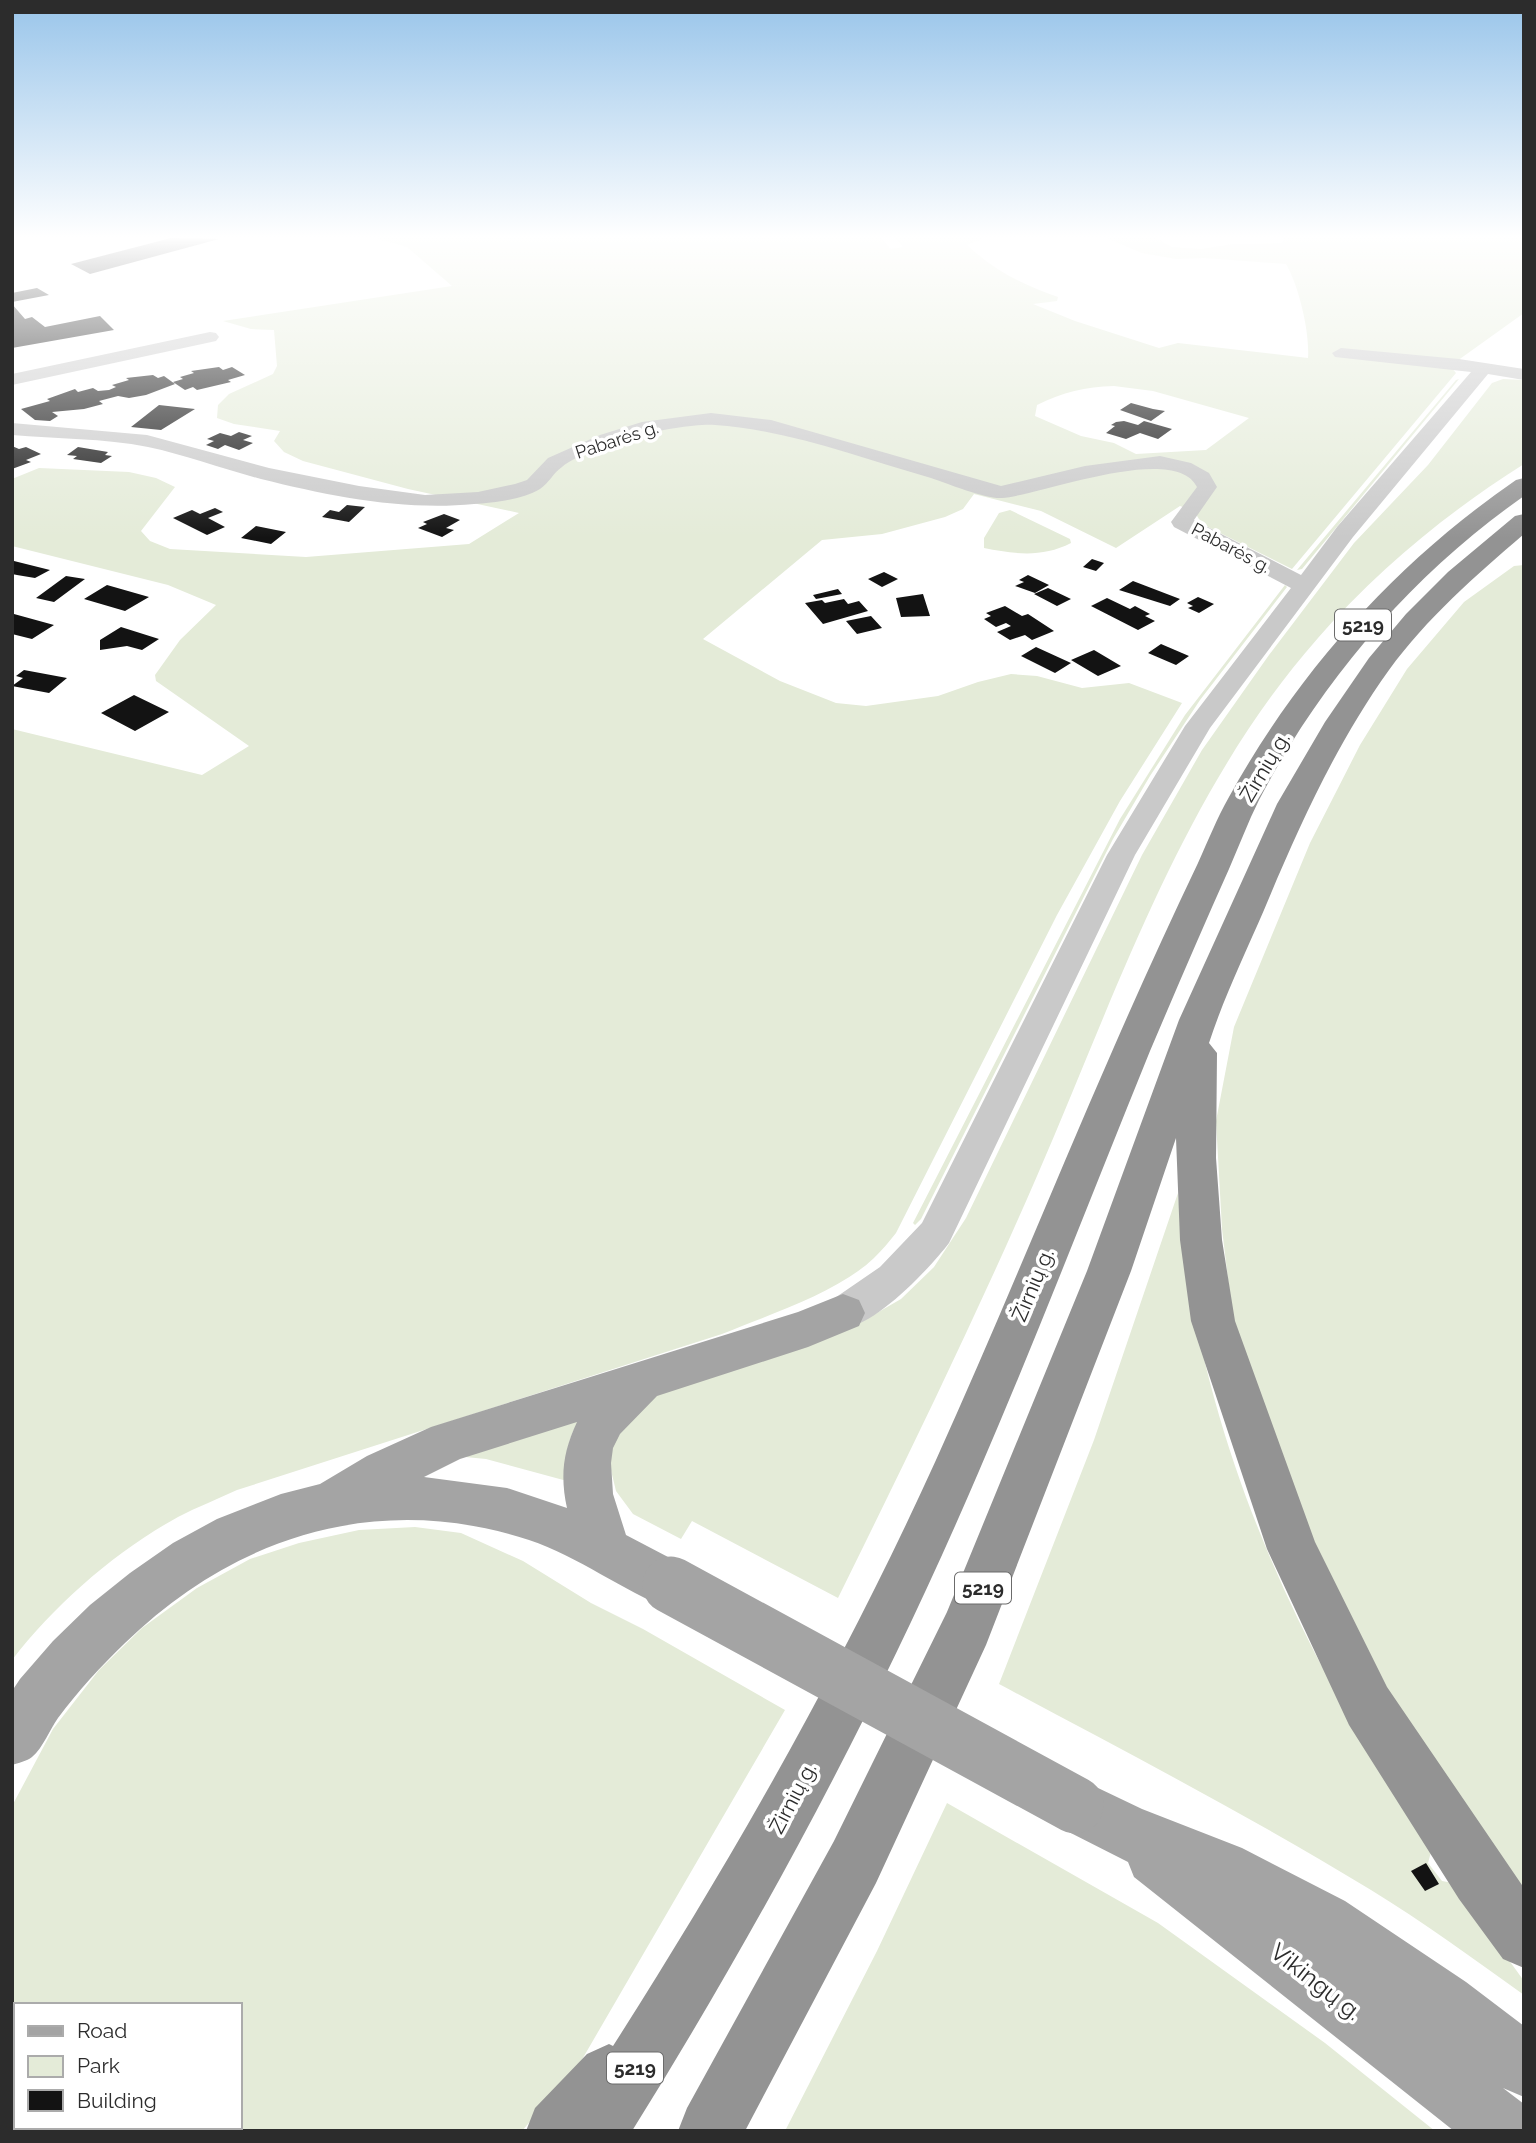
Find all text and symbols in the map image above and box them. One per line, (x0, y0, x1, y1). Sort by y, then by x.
street label: Pabarės g. (573, 416, 661, 463)
street label: Pabarės g. (1188, 518, 1274, 577)
road number: 5219 (1335, 610, 1391, 640)
street label: Žirnių g. (1234, 727, 1295, 806)
street label: Žirnių g. (1006, 1245, 1059, 1325)
road number: 5219 (955, 1572, 1011, 1604)
street label: Žirnių g. (764, 1758, 822, 1838)
street label: Vikingų g. (1265, 1937, 1368, 2026)
legend (14, 2003, 242, 2129)
text: Road (77, 2018, 127, 2043)
road number: 5219 (607, 2052, 663, 2084)
text: Park (77, 2053, 120, 2078)
text: Building (77, 2088, 157, 2113)

